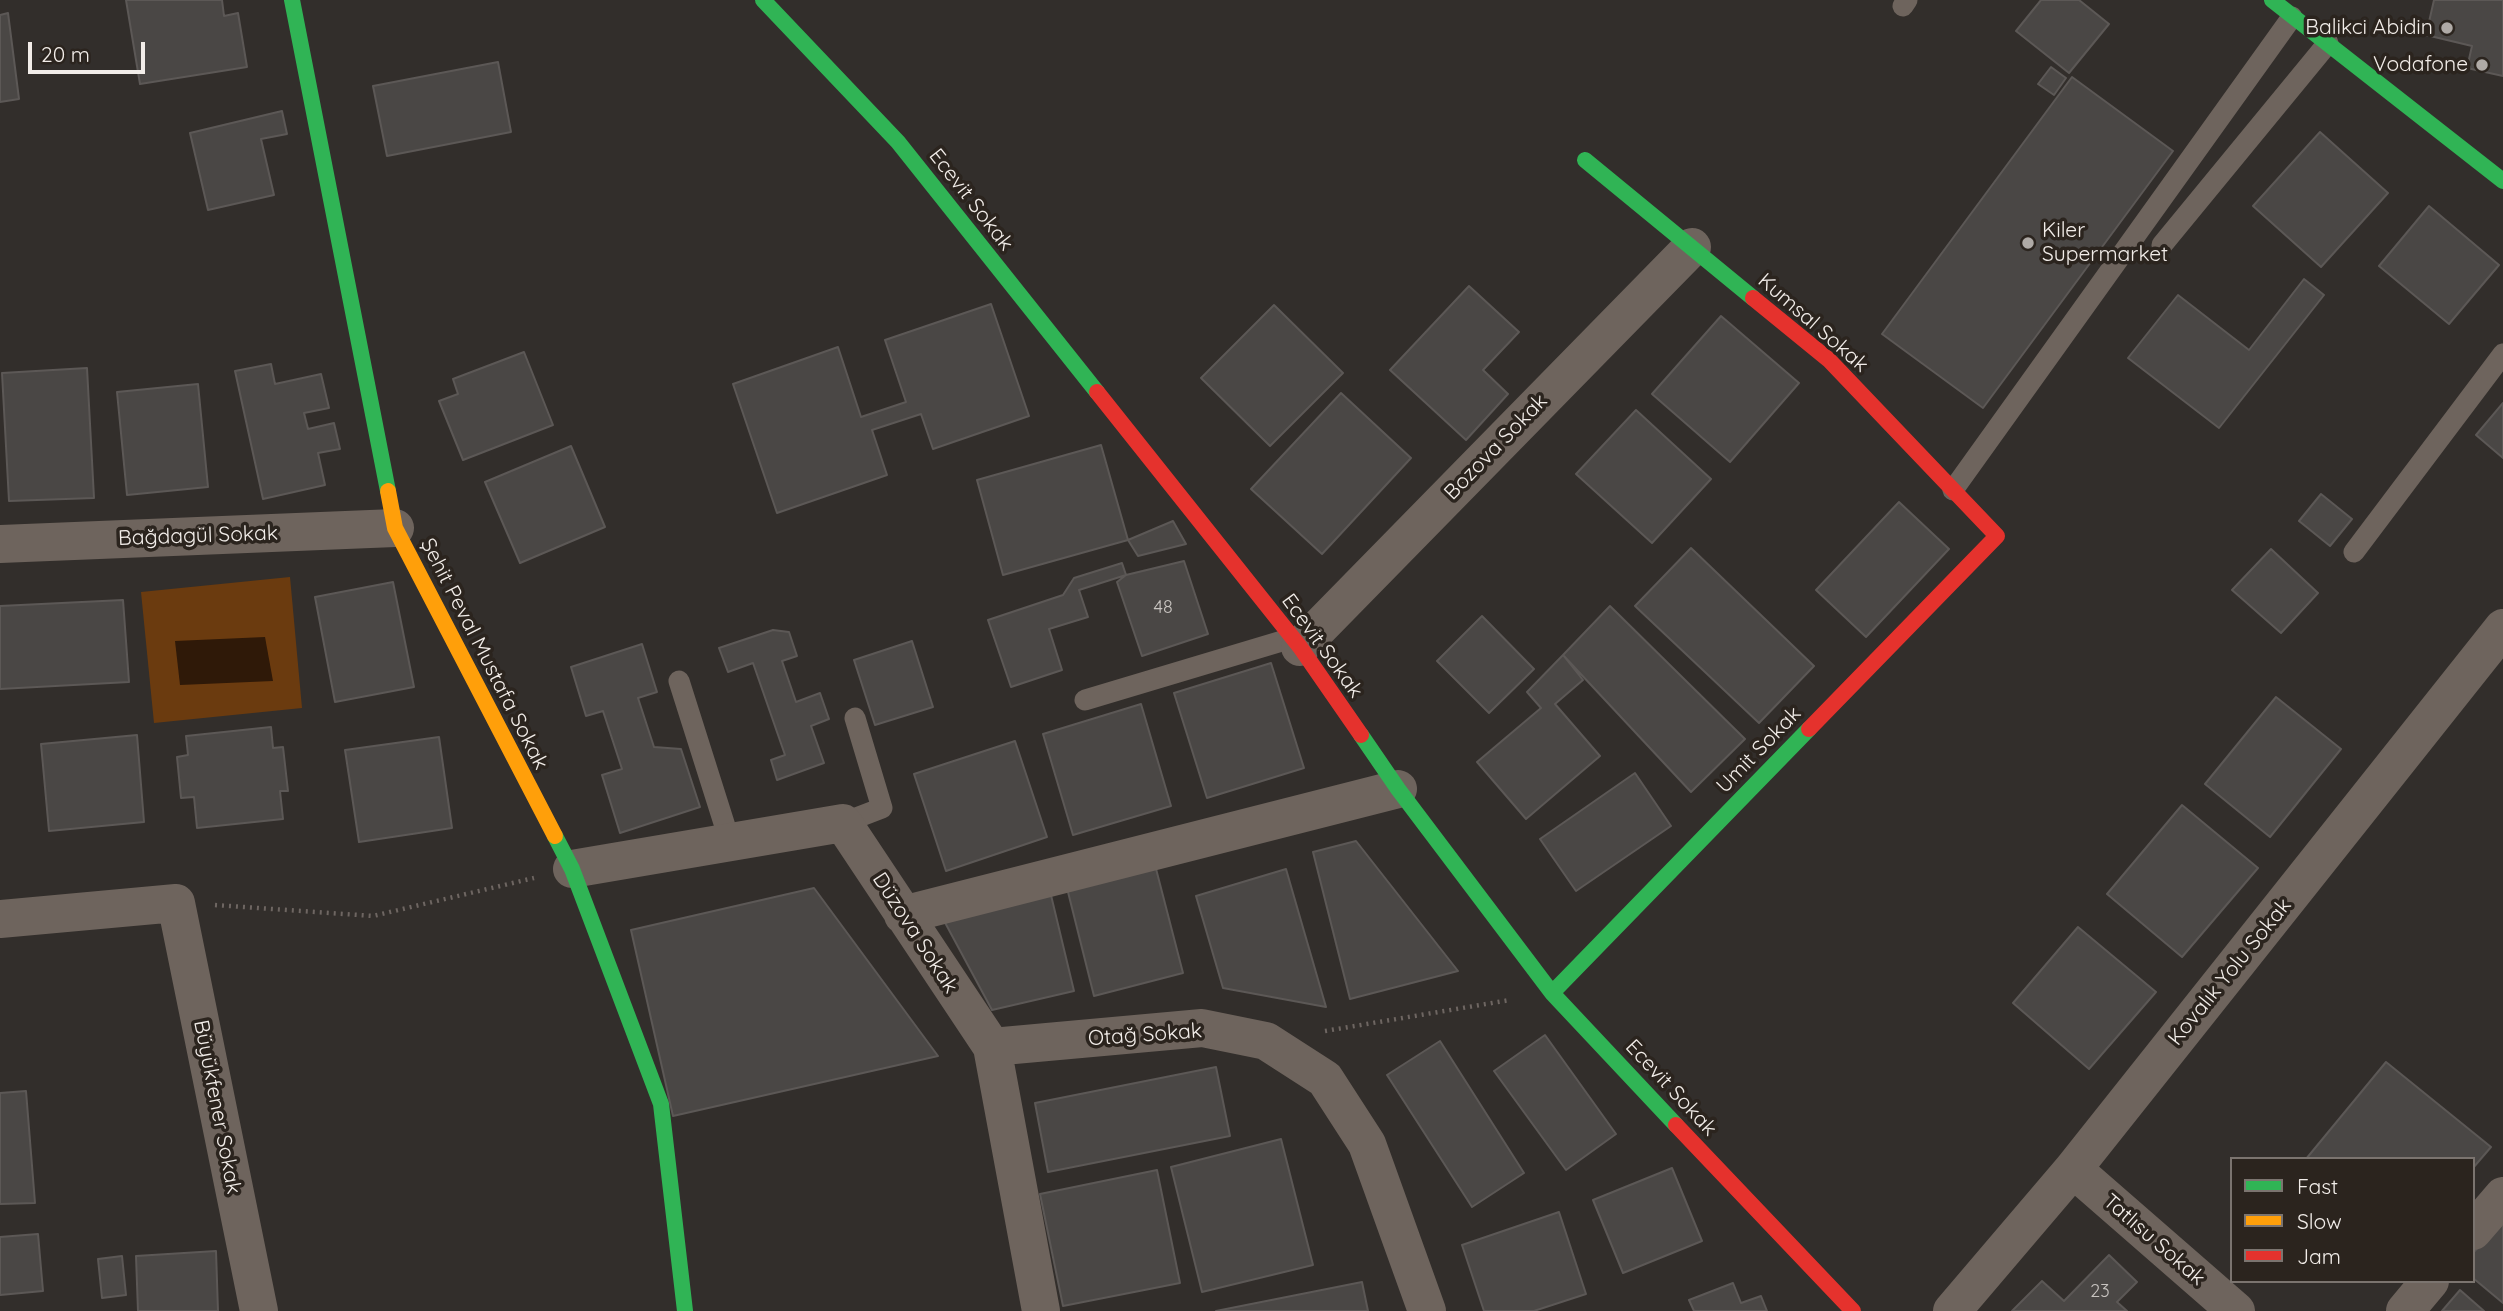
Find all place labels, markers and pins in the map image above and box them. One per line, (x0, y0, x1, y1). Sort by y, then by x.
place label: Balikci Abidin (2305, 15, 2433, 41)
marker: Balikci Abidin (2439, 20, 2455, 36)
place label: Vodafone (2373, 52, 2468, 78)
marker: Vodafone (2474, 57, 2490, 73)
place label: Kiler Supermarket (2042, 218, 2168, 268)
marker: Kiler Supermarket (2020, 235, 2036, 251)

